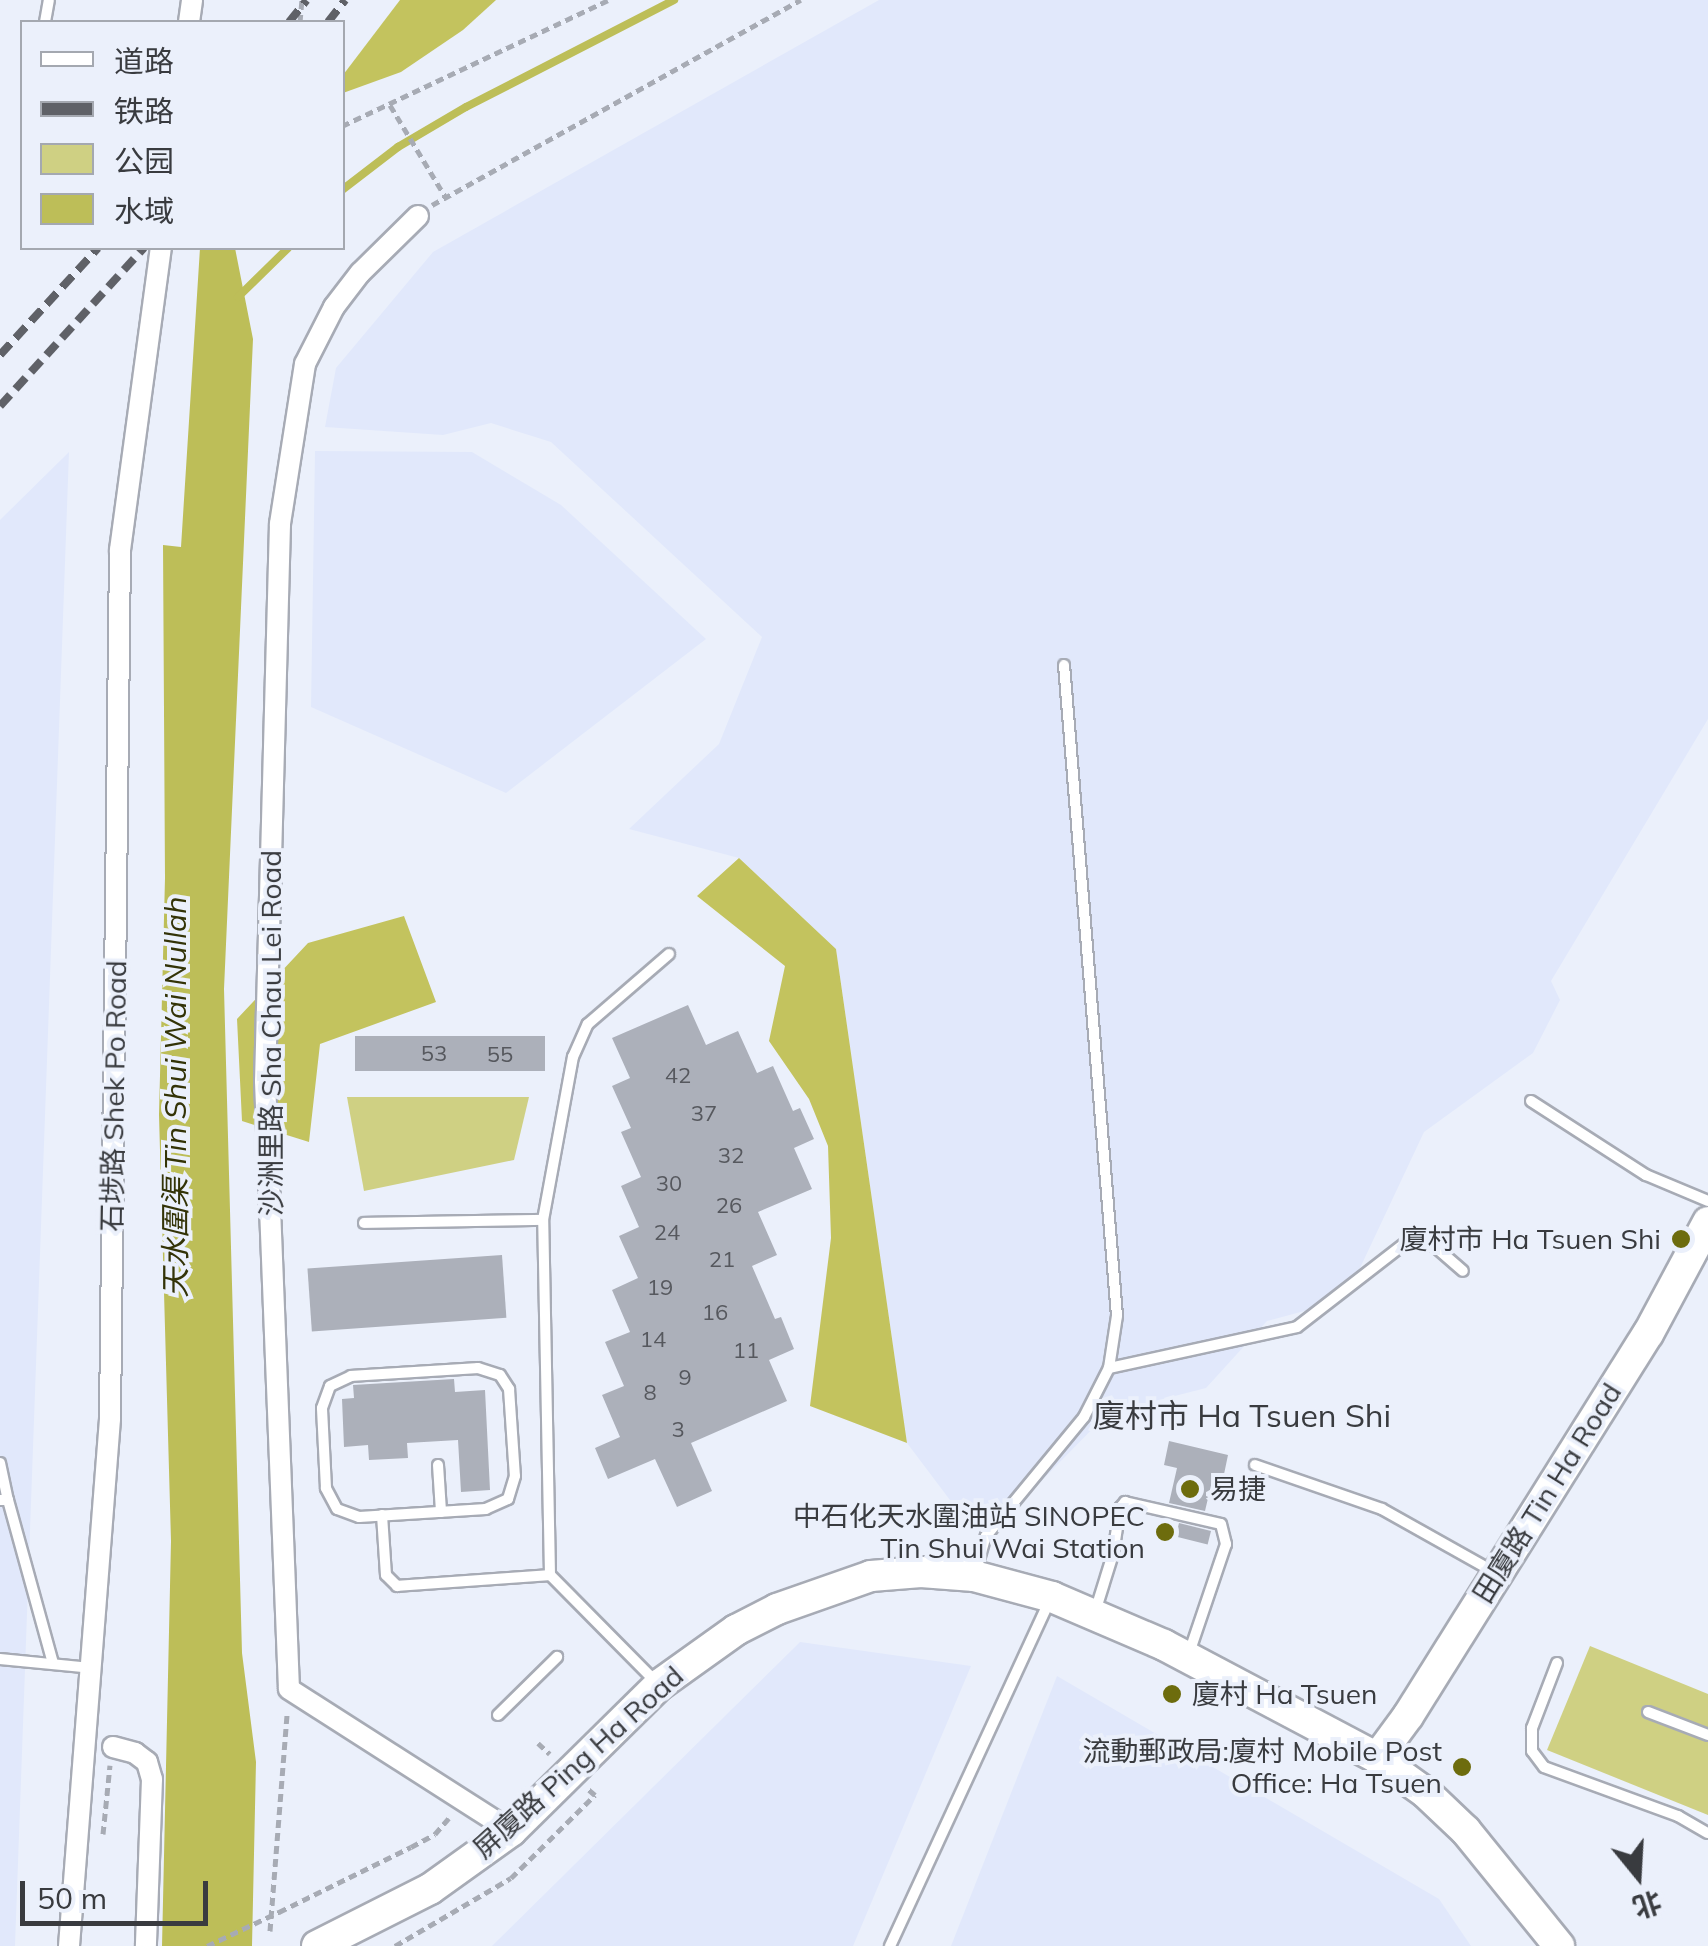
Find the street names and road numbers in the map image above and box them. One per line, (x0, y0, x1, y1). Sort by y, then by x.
street label: 沙洲里路 Sha Chau Lei Road (254, 850, 288, 1216)
street label: 石埗路 Shek Po Road (95, 960, 133, 1232)
street label: 田廈路 Tin Ha Road (1466, 1377, 1628, 1609)
street label: 屏廈路 Ping Ha Road (466, 1659, 690, 1865)

